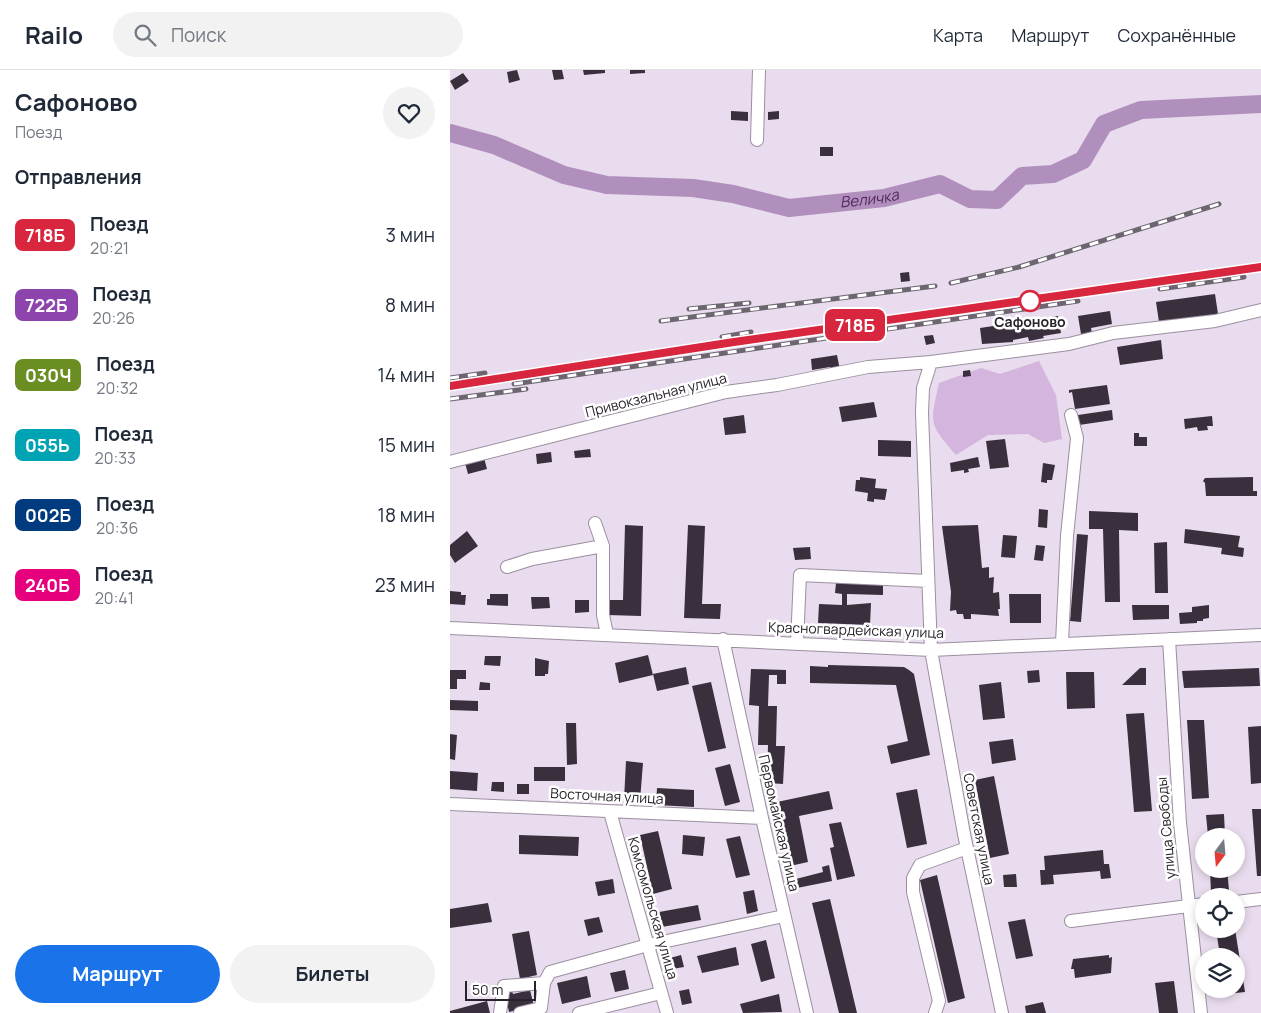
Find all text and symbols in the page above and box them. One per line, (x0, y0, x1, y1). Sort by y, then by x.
search box (113, 12, 463, 57)
text: Railo (25, 18, 83, 51)
icon: search (131, 21, 159, 49)
text: Поиск (171, 22, 226, 48)
text: Карта (933, 23, 983, 47)
text: Маршрут (1011, 23, 1089, 47)
text: Сохранённые (1117, 23, 1236, 47)
text: Сафоново (15, 85, 137, 118)
button: heart (383, 87, 435, 139)
text: Поезд (15, 121, 62, 143)
text: Отправления (15, 164, 142, 190)
water label: Величка (839, 184, 902, 213)
text: Поезд (90, 211, 149, 237)
text: 3 мин (386, 222, 435, 248)
text: 718Б (25, 223, 65, 247)
text: 20:21 (90, 237, 129, 259)
text: Поезд (93, 281, 151, 307)
marker: Сафоново (1019, 290, 1041, 312)
text: 8 мин (385, 292, 435, 318)
text: 722Б (25, 293, 68, 317)
text: 20:26 (93, 307, 135, 329)
line badge: 718Б (820, 309, 890, 341)
place label: Сафоново (994, 312, 1066, 331)
text: 718Б (835, 313, 875, 337)
text: Поезд (96, 351, 155, 377)
text: 14 мин (377, 362, 435, 388)
text: 030Ч (25, 363, 71, 387)
street label: Привокзальная улица (583, 368, 729, 421)
text: 20:32 (96, 377, 138, 399)
text: Поезд (95, 421, 153, 447)
text: 15 мин (378, 432, 435, 458)
text: 055Ь (25, 433, 70, 457)
text: 20:33 (95, 447, 136, 469)
text: Поезд (96, 491, 154, 517)
text: 18 мин (378, 502, 435, 528)
text: 002Б (25, 503, 71, 527)
text: 20:36 (96, 517, 138, 539)
text: Поезд (95, 561, 153, 587)
text: 23 мин (375, 572, 435, 598)
text: 240Б (25, 573, 70, 597)
text: 20:41 (95, 587, 134, 609)
street label: Красногвардейская улица (768, 617, 944, 642)
street label: Первомайская улица (754, 753, 804, 893)
street label: Советская улица (959, 771, 1000, 886)
street label: улица Свободы (1152, 776, 1179, 880)
street label: Восточная улица (550, 783, 664, 808)
north arrow (1195, 828, 1245, 878)
map controls (1195, 828, 1245, 998)
street label: Комсомольская улица (624, 834, 683, 981)
button: locate (1195, 888, 1245, 938)
button: Маршрут (15, 945, 220, 1003)
button: Билеты (230, 945, 435, 1003)
button: layers (1195, 948, 1245, 998)
scale bar (465, 978, 536, 1001)
text: 50 m (472, 980, 503, 999)

